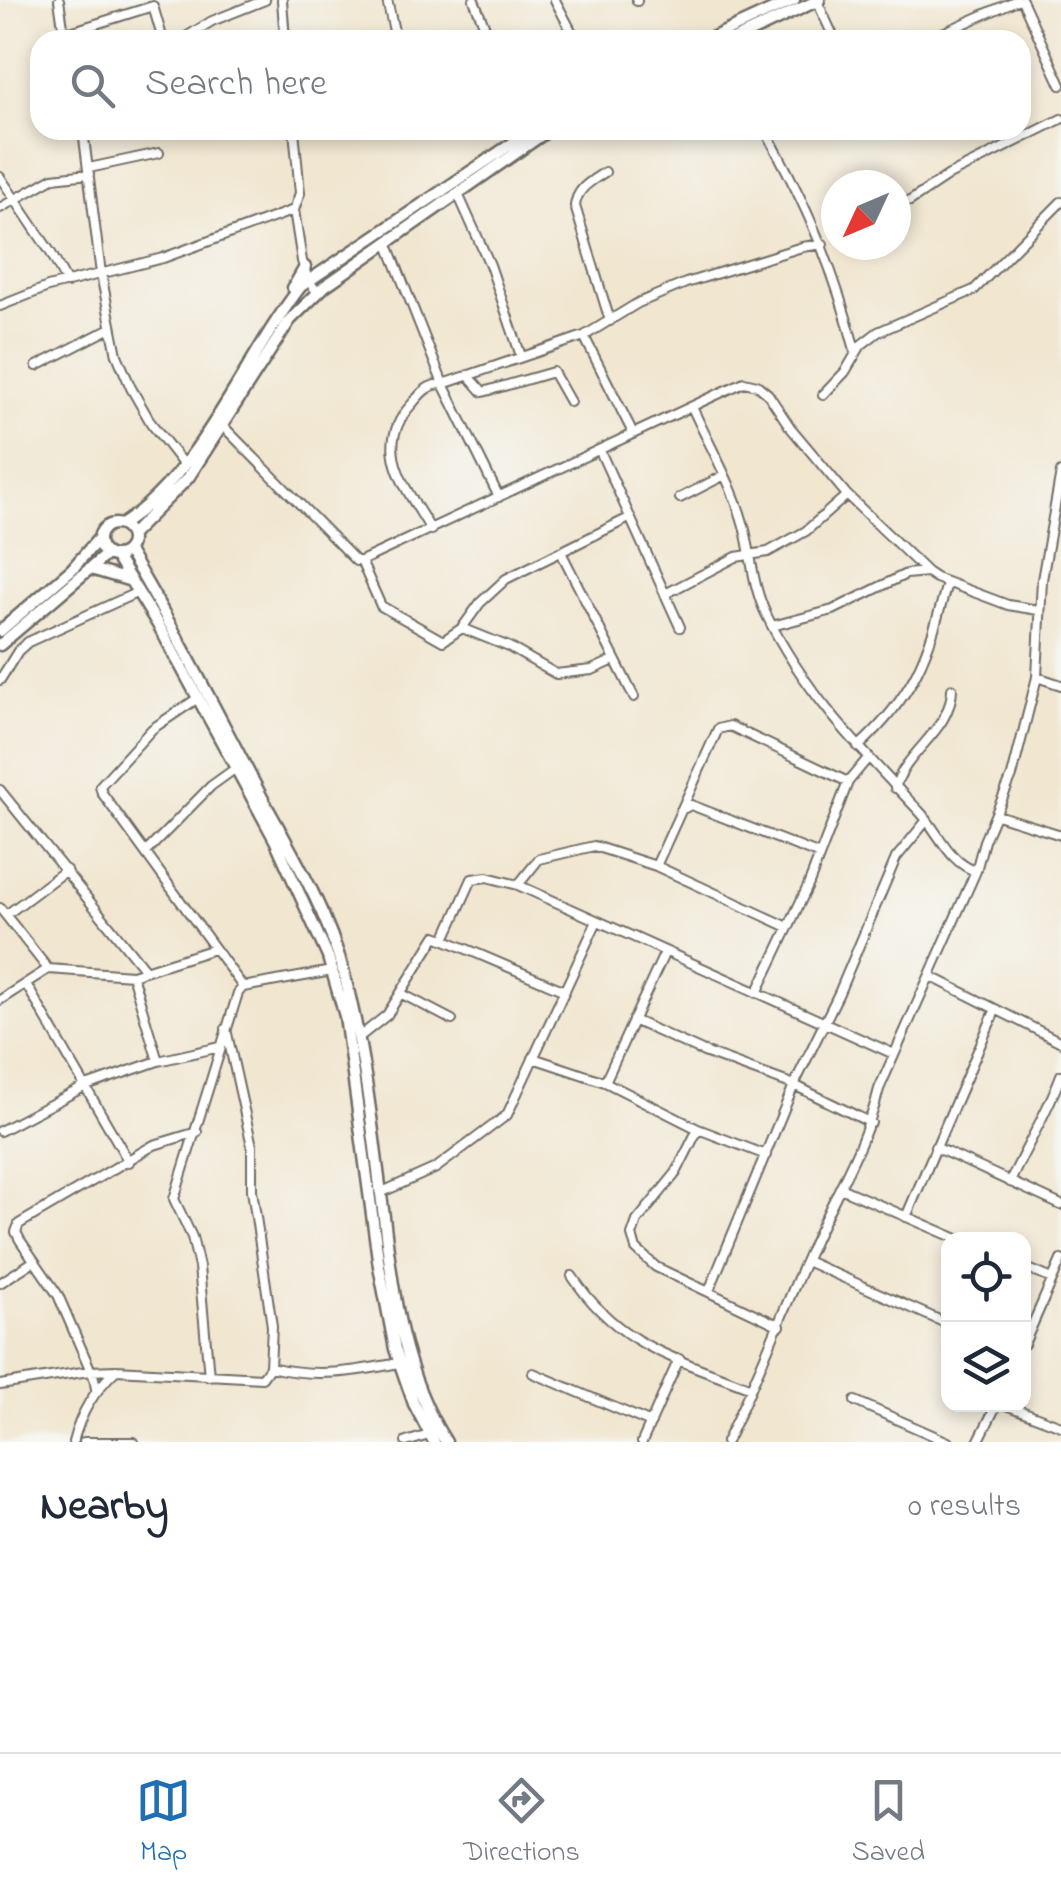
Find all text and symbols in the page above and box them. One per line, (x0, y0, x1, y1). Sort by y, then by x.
search box (30, 30, 1031, 140)
text: Search here (145, 57, 327, 113)
icon: search (65, 58, 120, 113)
north arrow (821, 170, 911, 260)
map controls (941, 1232, 1031, 1412)
button: locate (941, 1232, 1031, 1322)
button: layers (941, 1322, 1031, 1412)
text: Nearby (40, 1477, 168, 1538)
text: 0 results (908, 1484, 1021, 1531)
tab: Map (136, 1773, 191, 1874)
tab: Directions (463, 1773, 580, 1874)
tab: Saved (852, 1773, 925, 1874)

